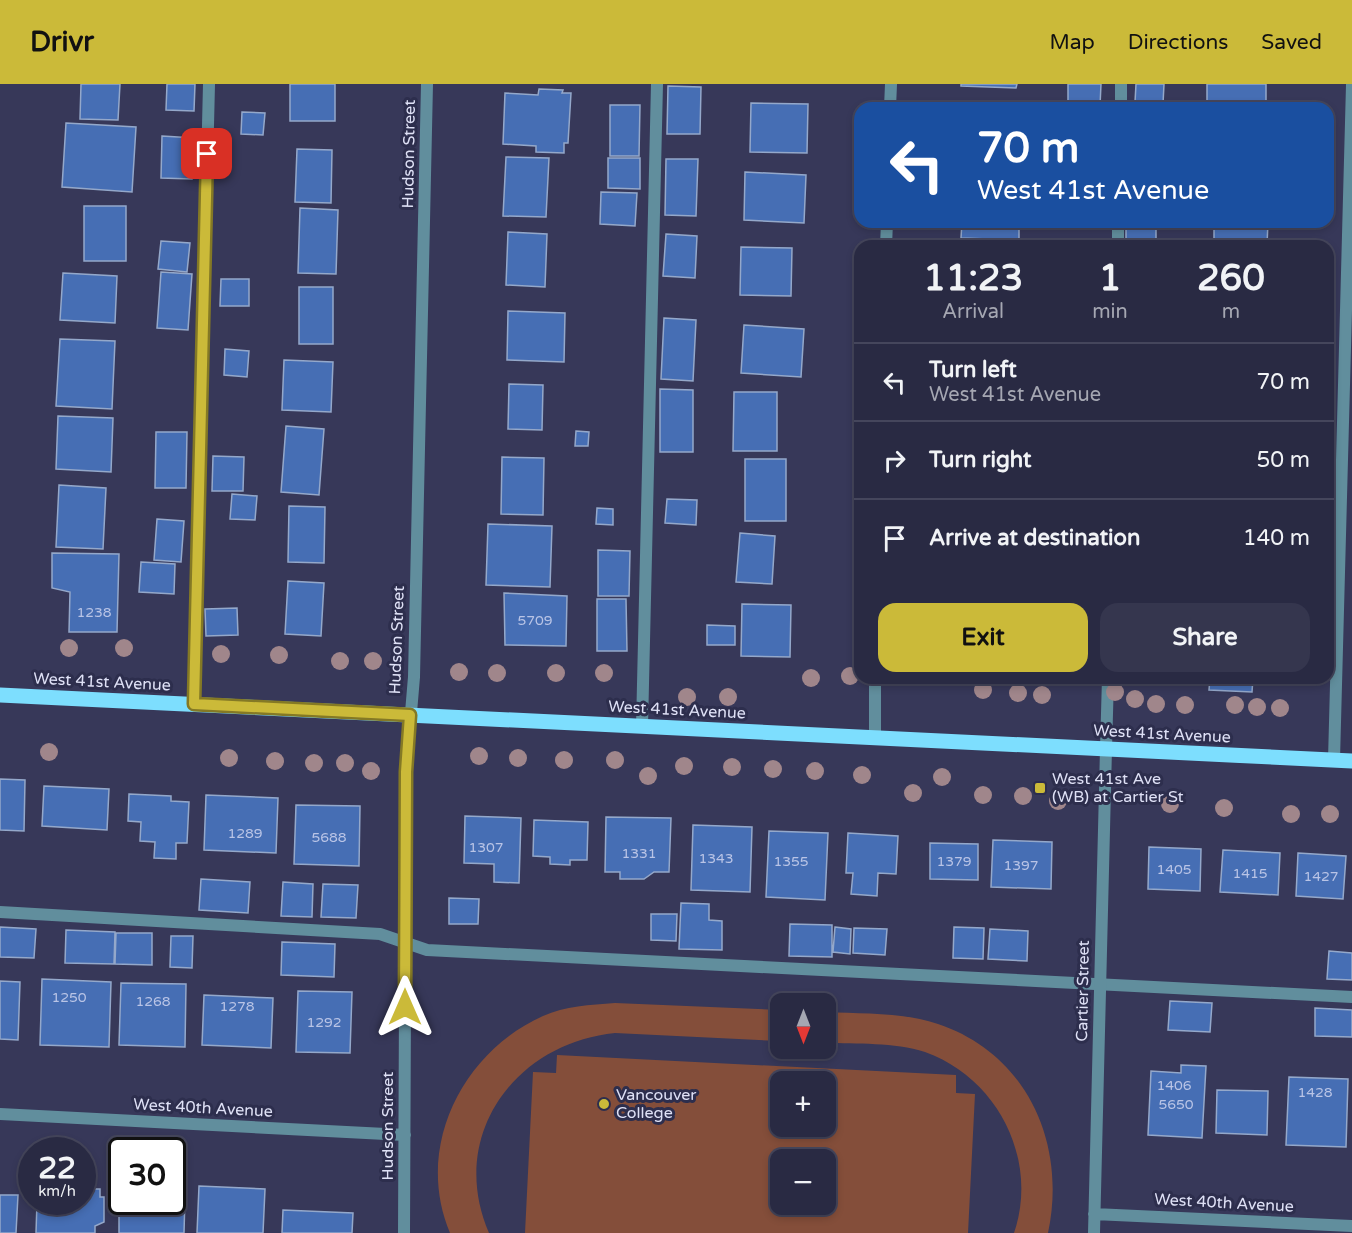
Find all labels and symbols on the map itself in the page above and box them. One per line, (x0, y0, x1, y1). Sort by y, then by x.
street label: Hudson Street (398, 99, 420, 209)
pin (181, 128, 232, 179)
street label: Hudson Street (385, 585, 409, 695)
house number: 1238 (76, 604, 112, 621)
house number: 5709 (517, 612, 553, 629)
street label: West 41st Avenue (33, 668, 171, 696)
street label: West 41st Avenue (608, 696, 746, 724)
street label: West 41st Avenue (1093, 720, 1231, 748)
place label: West 41st Ave (WB) at Cartier St (1052, 769, 1184, 807)
marker: West 41st Ave (WB) at Cartier St (1033, 781, 1047, 795)
house number: 1289 (227, 825, 263, 842)
house number: 5688 (311, 829, 347, 846)
house number: 1307 (468, 839, 504, 856)
house number: 1331 (621, 845, 657, 862)
house number: 1343 (698, 850, 734, 867)
house number: 1355 (773, 853, 809, 870)
house number: 1379 (936, 853, 972, 870)
house number: 1397 (1003, 857, 1039, 874)
house number: 1405 (1156, 861, 1192, 878)
house number: 1415 (1232, 865, 1268, 882)
house number: 1427 (1303, 868, 1339, 885)
street label: Cartier Street (1072, 940, 1094, 1042)
position arrow (373, 975, 437, 1039)
house number: 1250 (51, 989, 87, 1006)
house number: 1268 (135, 993, 171, 1010)
north arrow (770, 993, 836, 1059)
house number: 1278 (219, 998, 255, 1015)
house number: 1292 (306, 1014, 342, 1031)
street label: Hudson Street (378, 1072, 398, 1180)
house number: 1406 (1156, 1077, 1192, 1094)
house number: 1428 (1297, 1084, 1333, 1101)
place label: Vancouver College (616, 1085, 697, 1123)
street label: West 40th Avenue (133, 1094, 273, 1122)
house number: 5650 (1158, 1096, 1194, 1113)
marker: Vancouver College (597, 1097, 611, 1111)
speed limit sign: 30 (108, 1137, 186, 1215)
street label: West 40th Avenue (1154, 1189, 1294, 1217)

